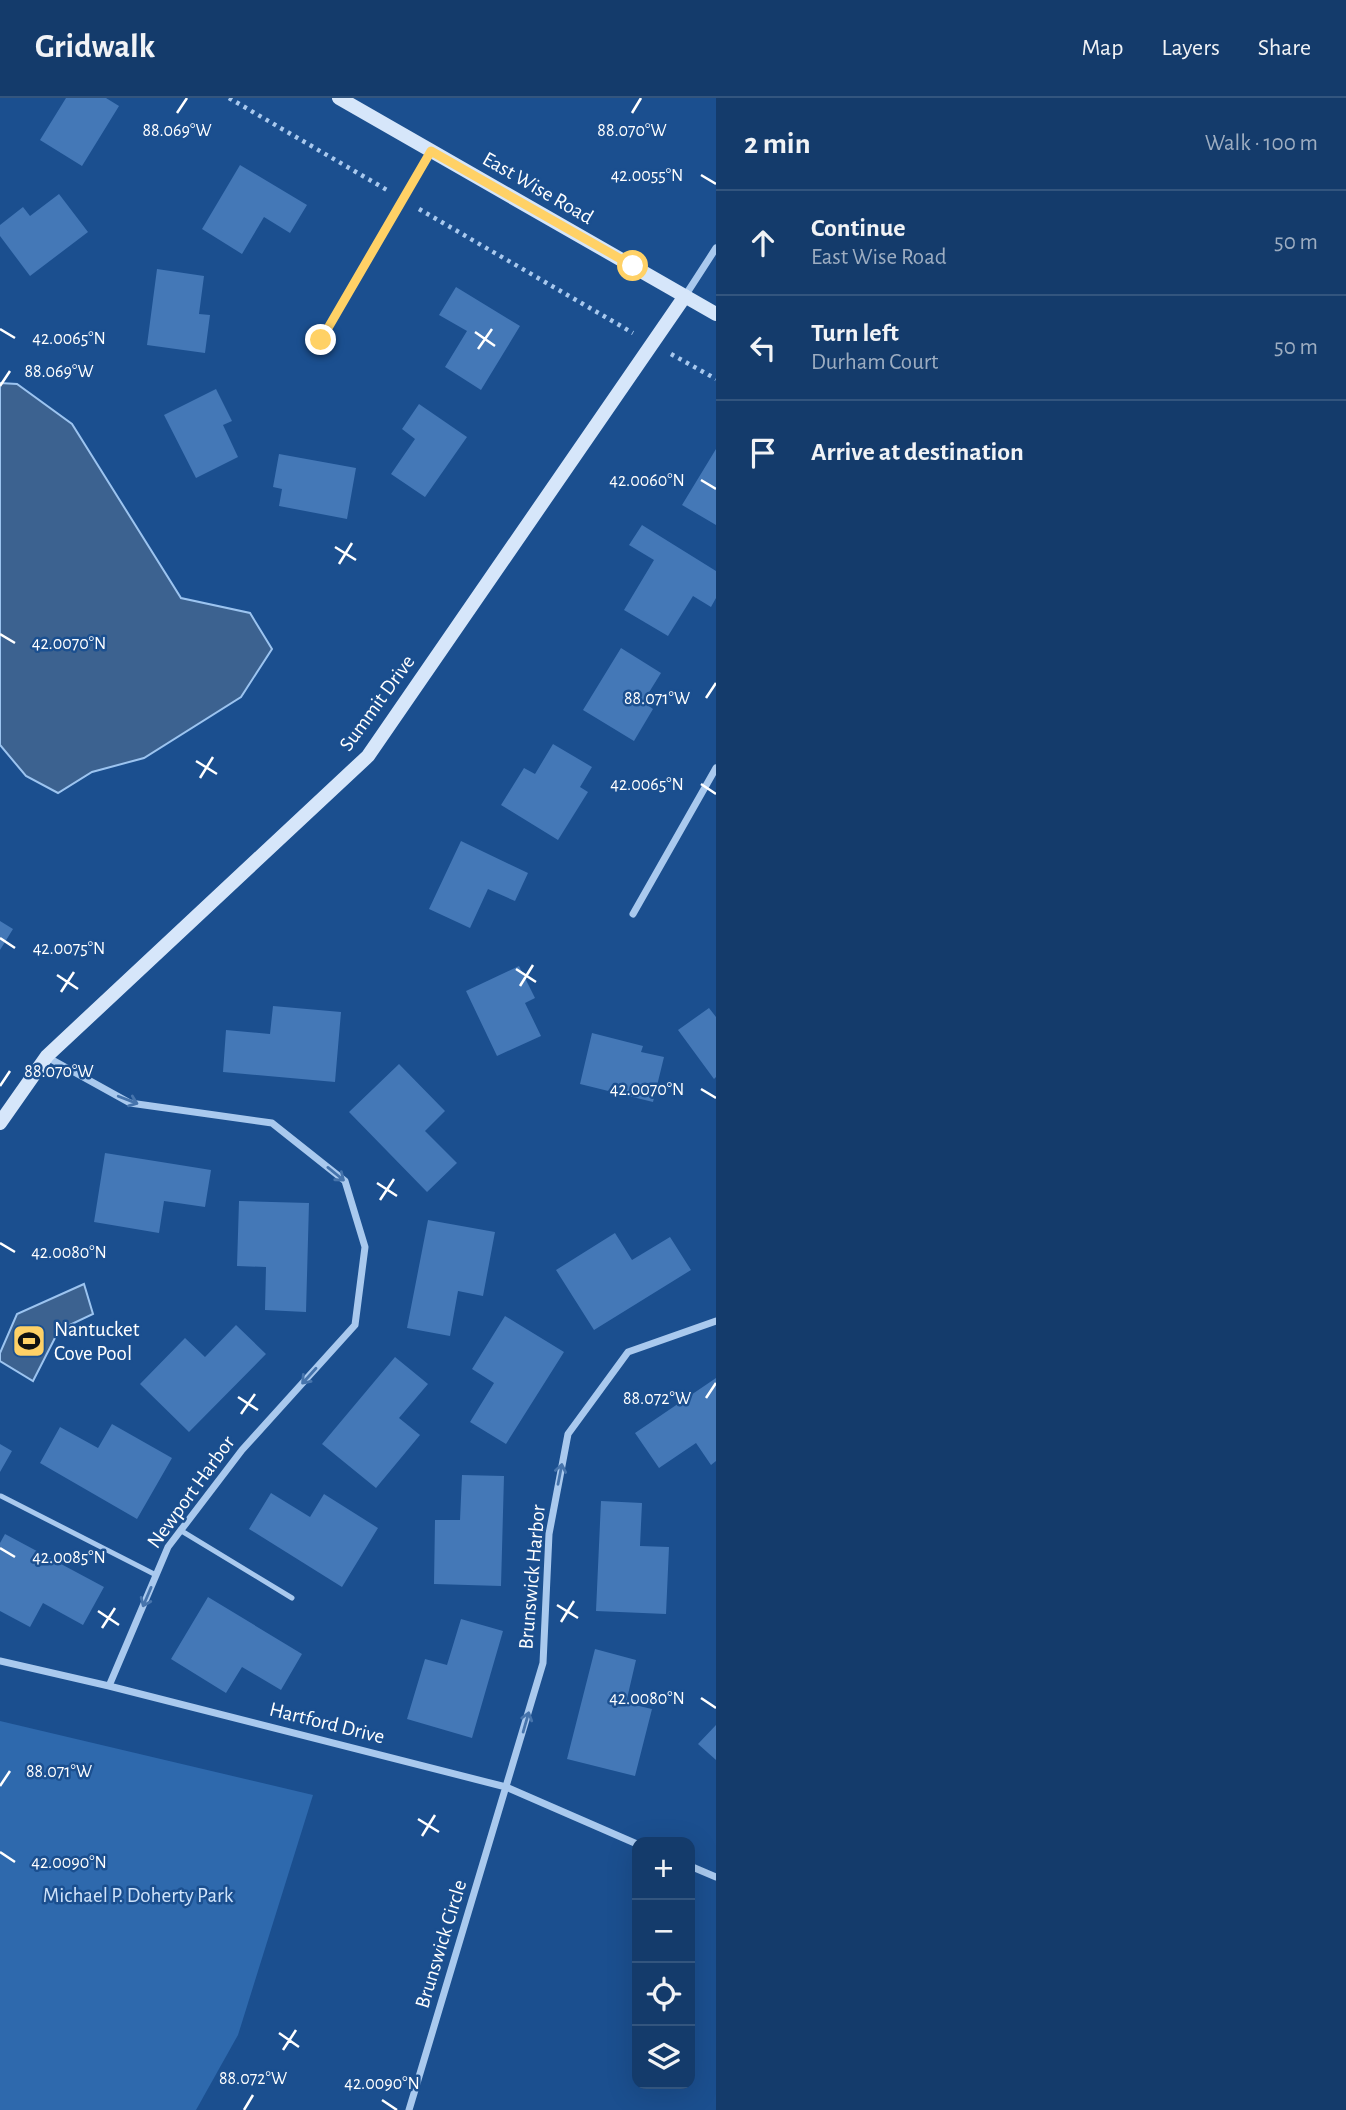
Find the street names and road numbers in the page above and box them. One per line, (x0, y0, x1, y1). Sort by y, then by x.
street label: East Wise Road (479, 148, 597, 228)
street label: Summit Drive (335, 651, 419, 755)
street label: Newport Harbor (143, 1432, 239, 1552)
street label: Brunswick Harbor (515, 1504, 549, 1650)
street label: Hartford Drive (267, 1699, 387, 1747)
street label: Brunswick Circle (412, 1877, 470, 2011)

